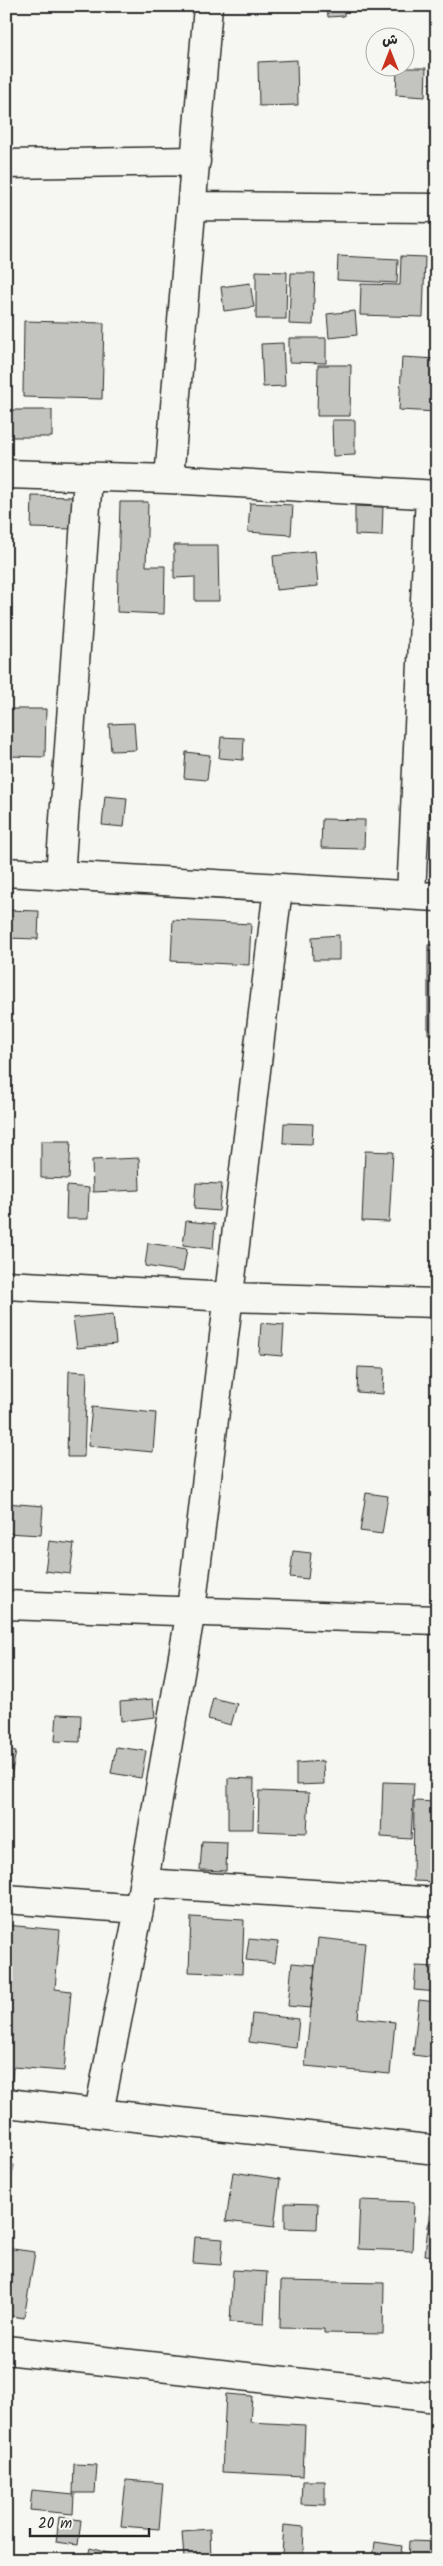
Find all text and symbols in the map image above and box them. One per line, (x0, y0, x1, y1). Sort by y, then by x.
north arrow (366, 28, 416, 78)
text: ش (382, 29, 398, 51)
scale bar (30, 2506, 149, 2538)
text: 20 m (38, 2512, 72, 2536)

